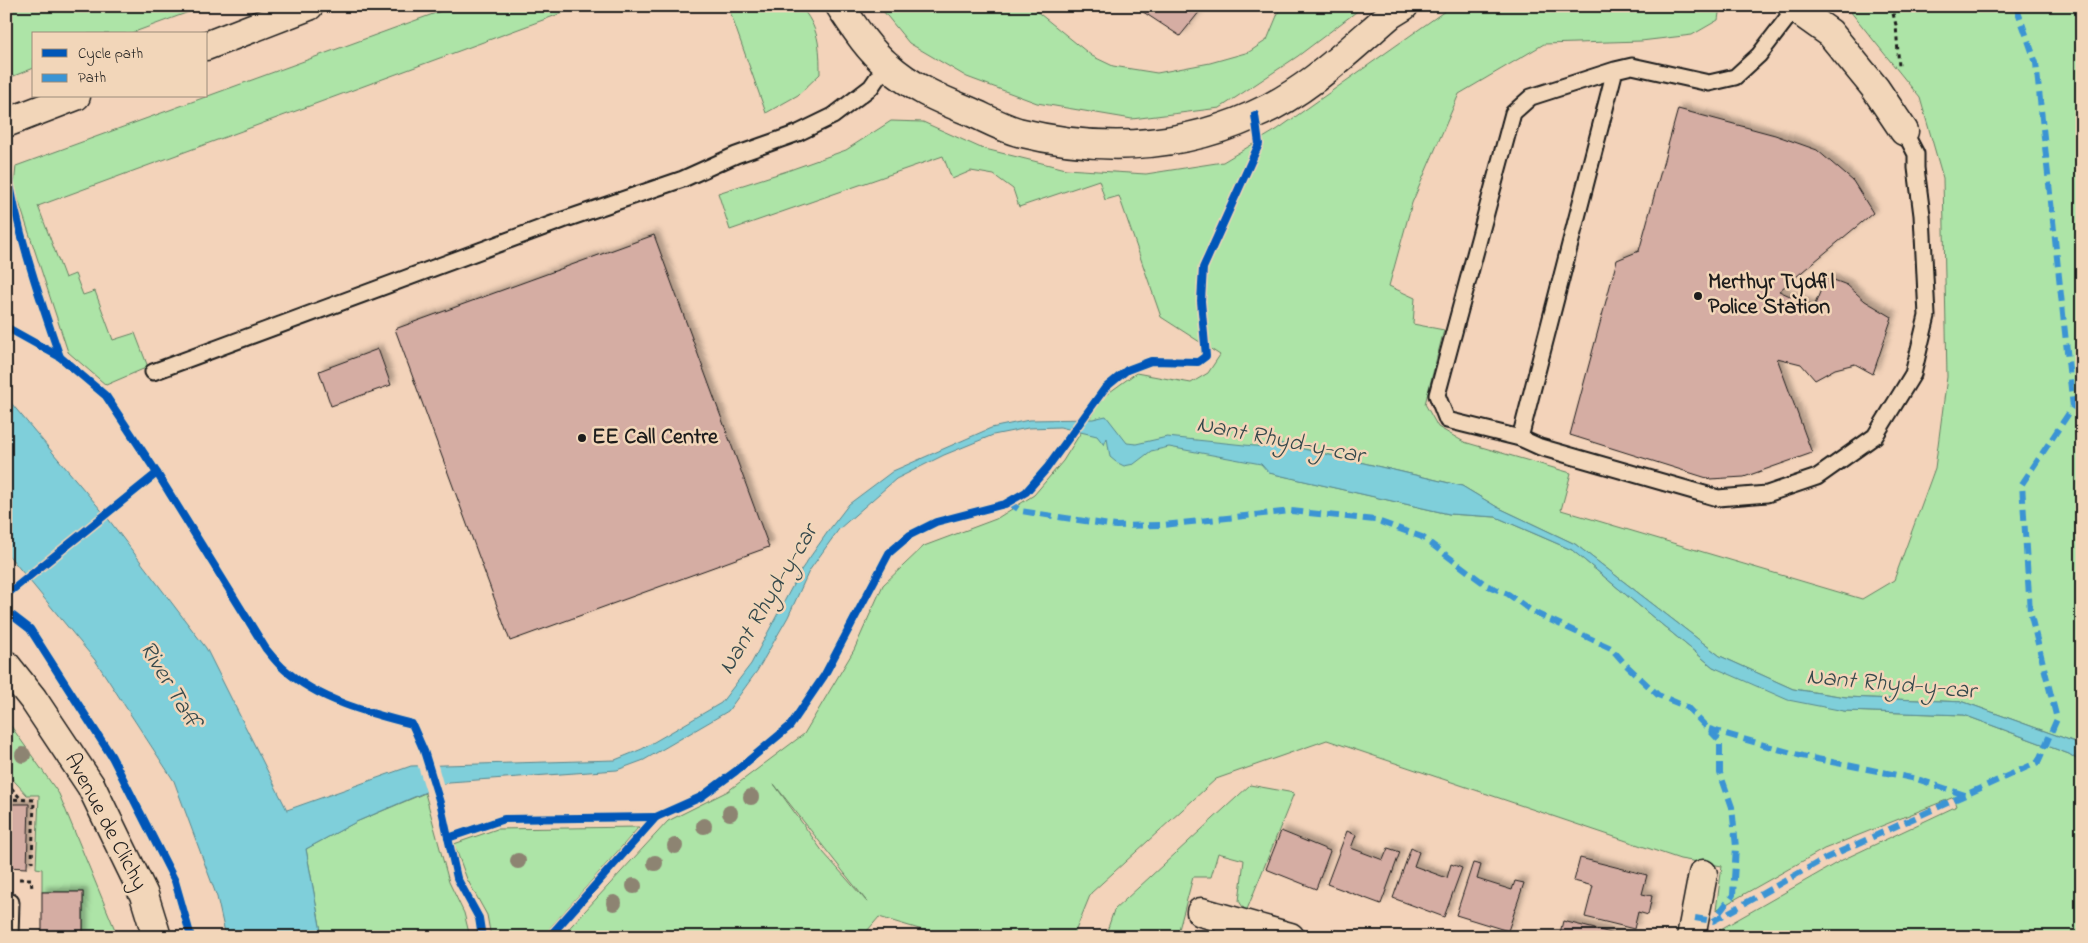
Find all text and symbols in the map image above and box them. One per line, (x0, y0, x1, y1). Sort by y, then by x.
legend (32, 32, 208, 98)
text: Cycle path (78, 43, 143, 66)
text: Path (78, 67, 106, 89)
place label: Merthyr Tydfil Police Station (1708, 267, 1835, 324)
marker: Merthyr Tydfil Police Station (1692, 290, 1704, 302)
water label: Nant Rhyd-y-car (1193, 408, 1369, 475)
place label: EE Call Centre (592, 422, 719, 454)
marker: EE Call Centre (576, 432, 588, 444)
water label: Nant Rhyd-y-car (710, 516, 829, 682)
water label: River Taff (129, 635, 211, 738)
water label: Nant Rhyd-y-car (1805, 660, 1980, 710)
street label: Avenue de Clichy (55, 748, 155, 897)

